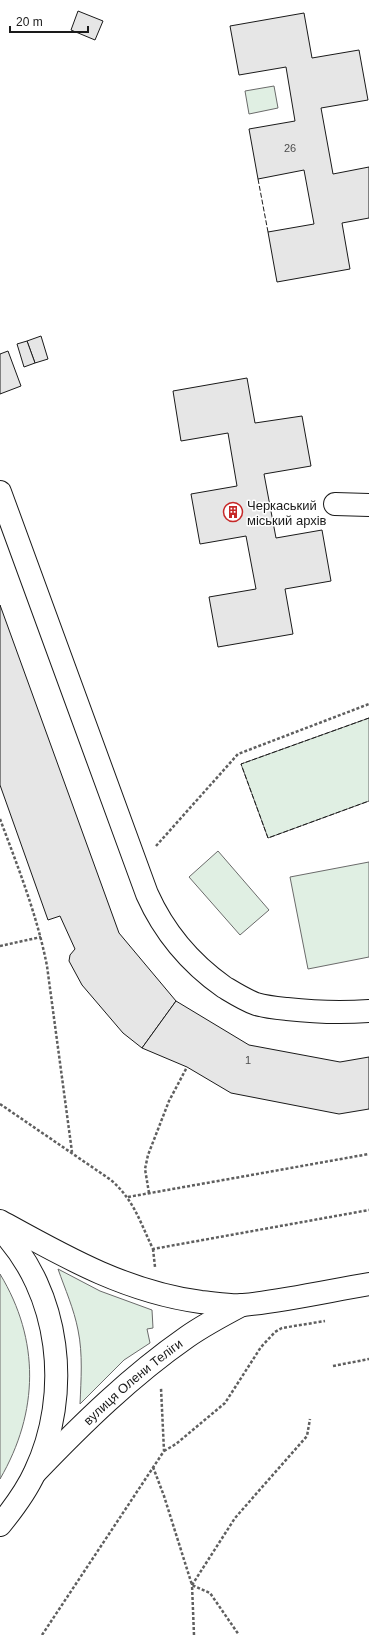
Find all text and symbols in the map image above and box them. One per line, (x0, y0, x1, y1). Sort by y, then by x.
scale bar (10, 8, 88, 34)
text: 20 m (16, 15, 43, 29)
house number: 26 (284, 142, 296, 154)
place label: Черкаський міський архів (247, 498, 327, 528)
building icon: Черкаський міський архів (222, 501, 244, 523)
house number: 1 (245, 1054, 251, 1066)
street label: вулиця Олени Теліги (80, 1335, 185, 1428)

